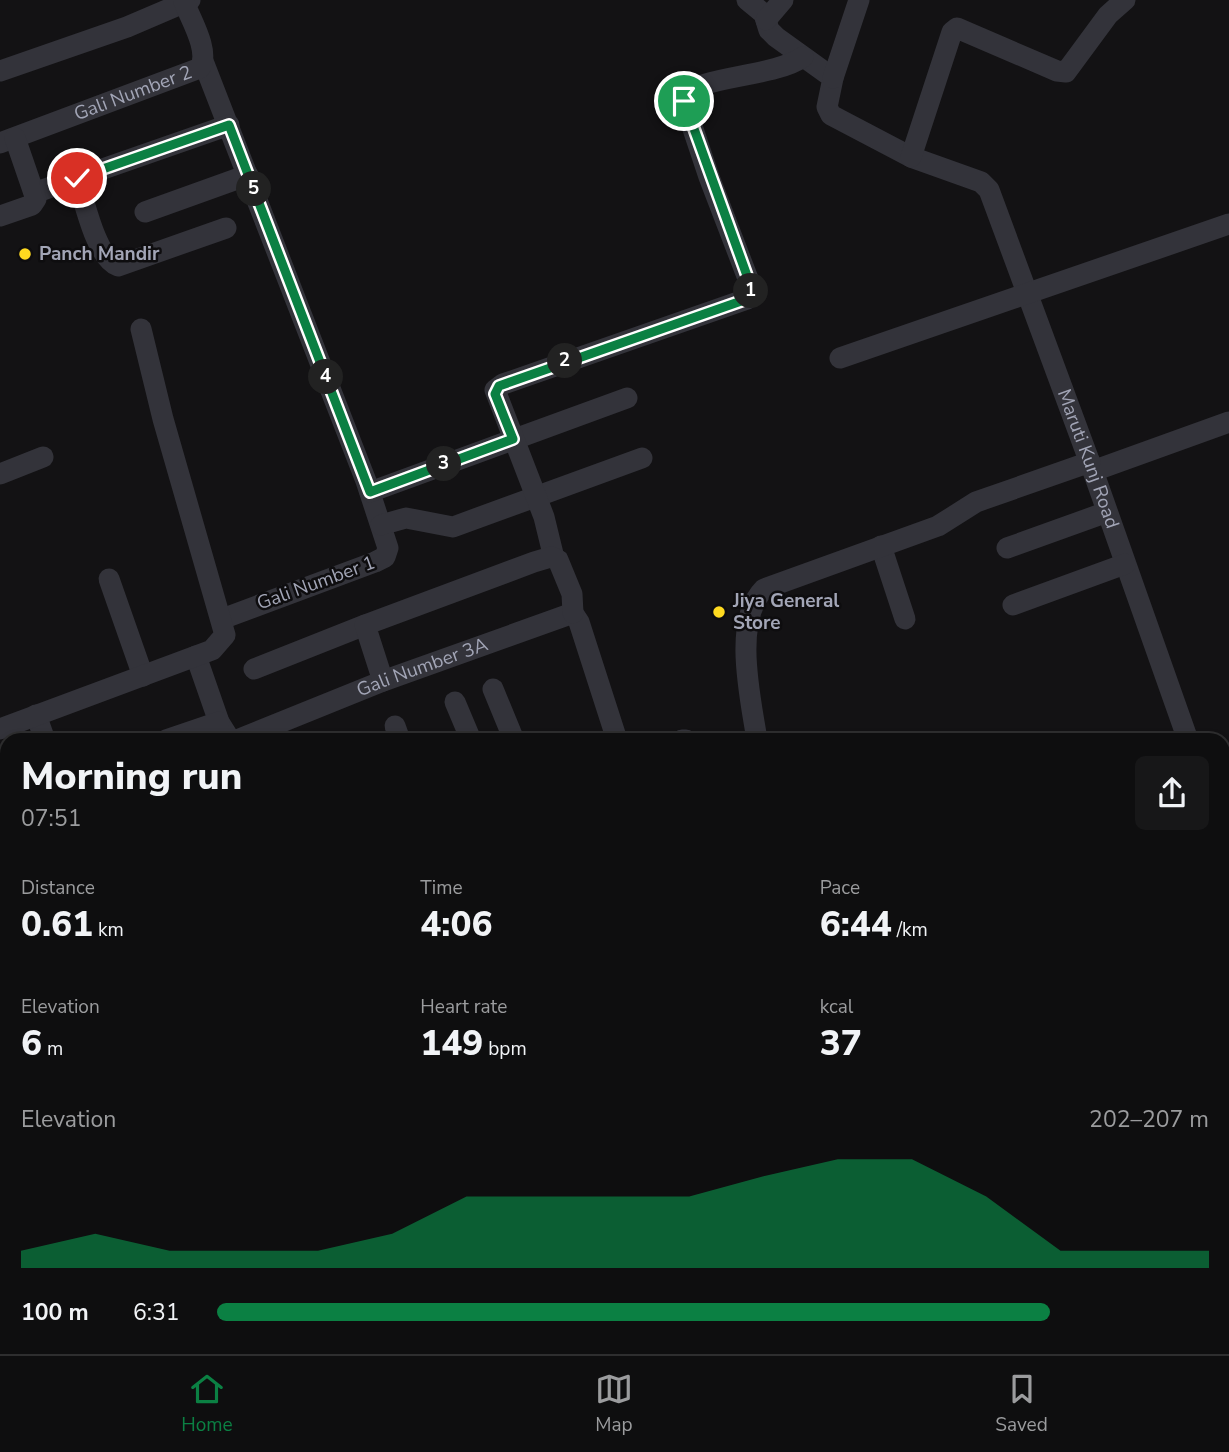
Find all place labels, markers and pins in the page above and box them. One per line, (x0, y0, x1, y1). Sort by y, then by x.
pin (654, 71, 714, 131)
pin (47, 148, 107, 208)
pin: 5 (236, 172, 272, 206)
place label: Panch Mandir (39, 241, 160, 267)
marker: Panch Mandir (17, 246, 33, 262)
pin: 1 (734, 274, 768, 308)
pin: 2 (548, 344, 582, 378)
pin: 4 (308, 360, 344, 394)
pin: 3 (426, 447, 462, 482)
place label: Jiya General Store (732, 588, 839, 636)
marker: Jiya General Store (711, 604, 727, 620)

